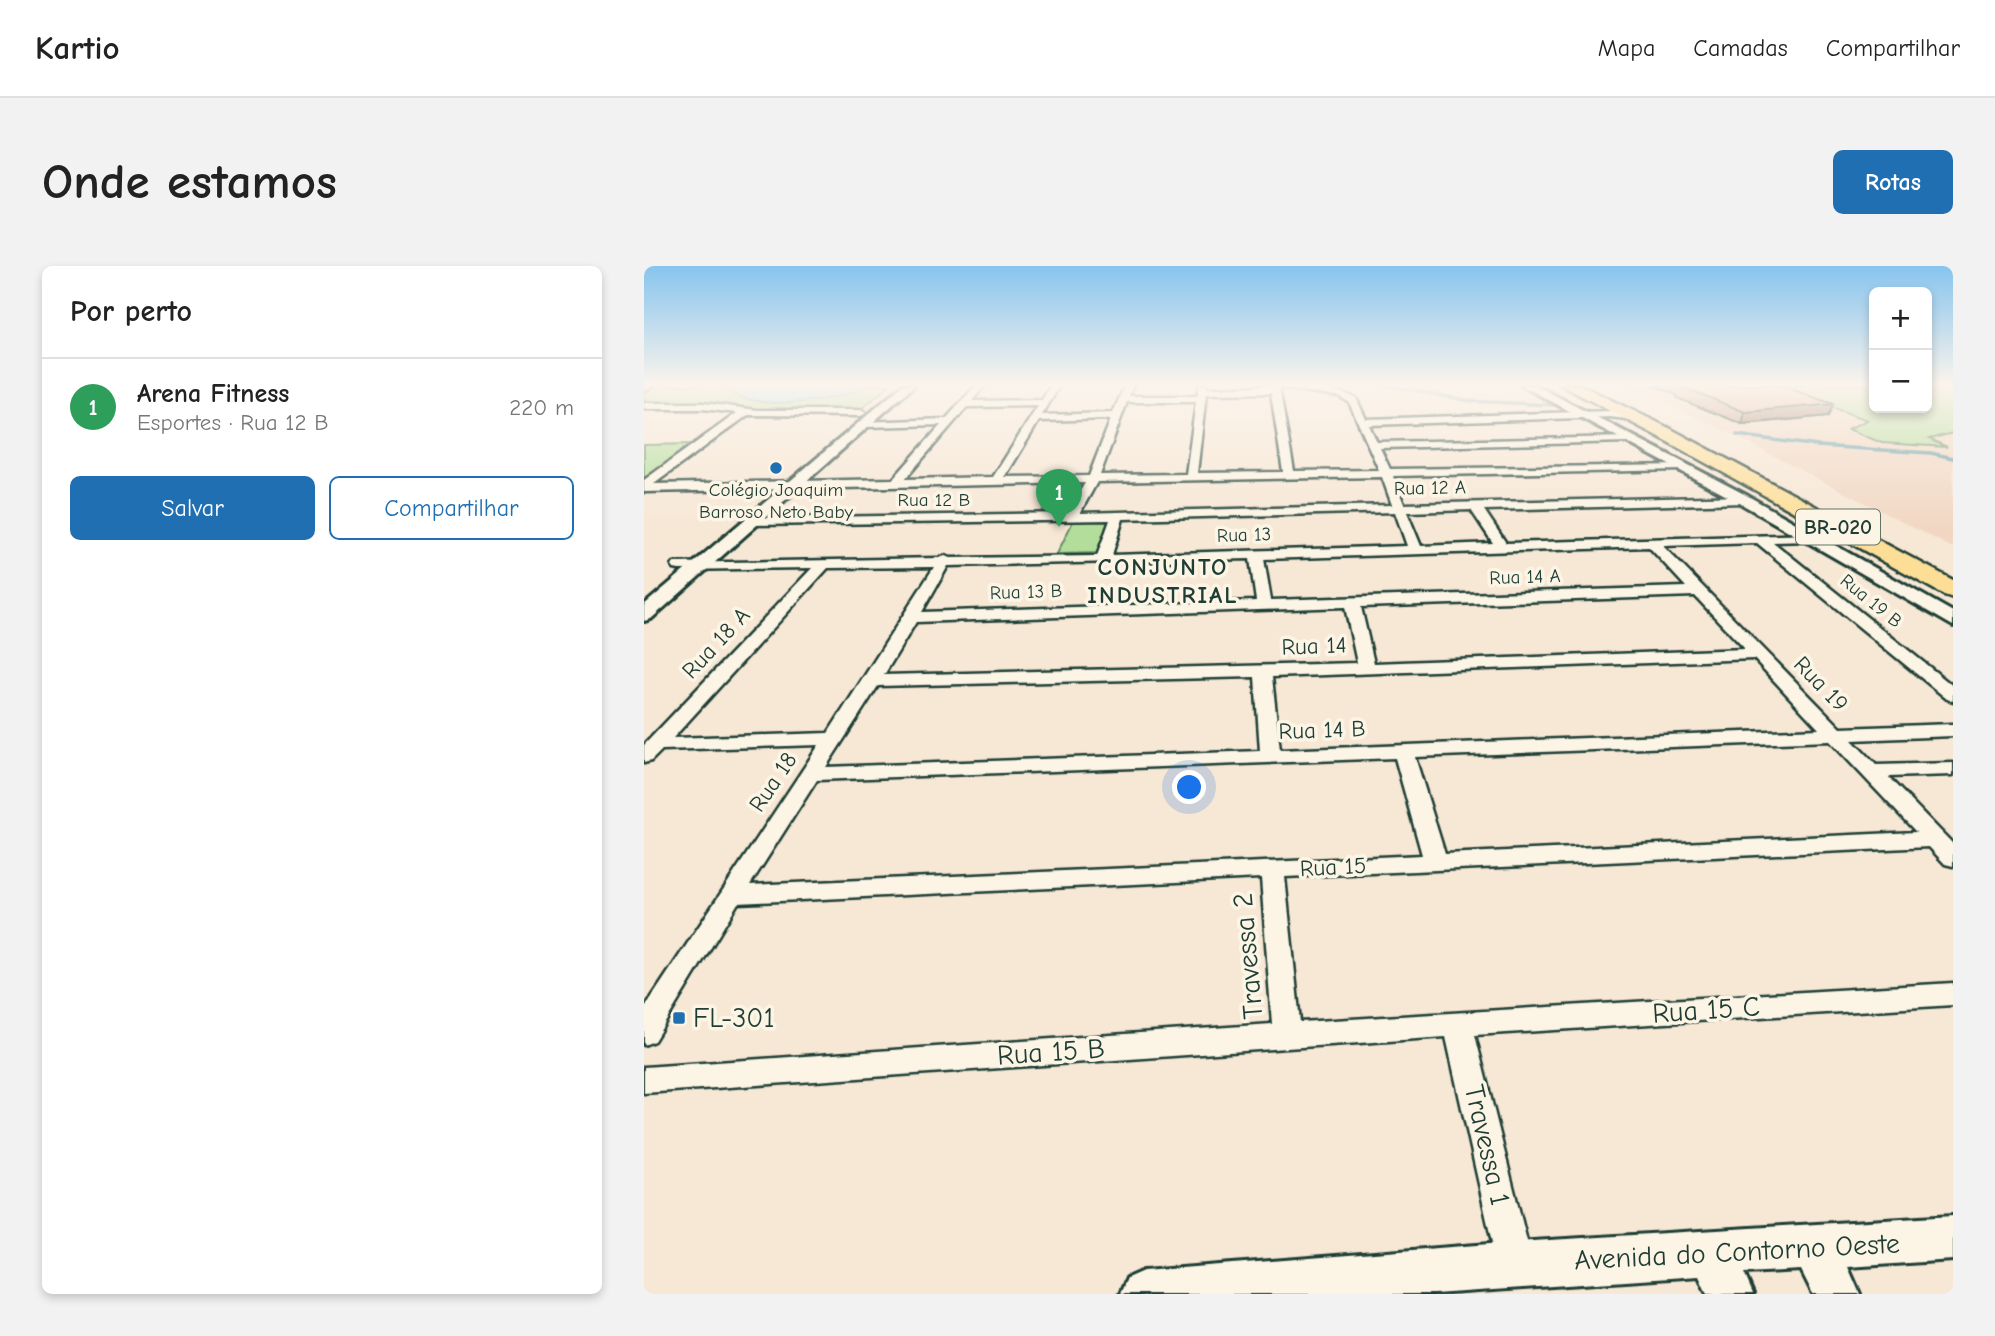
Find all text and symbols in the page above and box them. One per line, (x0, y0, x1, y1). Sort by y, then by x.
text: Kartio (35, 29, 120, 67)
text: Mapa (1598, 34, 1655, 62)
text: Camadas (1693, 34, 1788, 62)
text: Compartilhar (1826, 34, 1960, 62)
button: Rotas (1833, 150, 1953, 214)
text: Onde estamos (42, 154, 337, 210)
map controls (1869, 287, 1932, 413)
button: + (1869, 287, 1932, 350)
text: Por perto (70, 294, 192, 329)
button: − (1869, 350, 1932, 413)
text: Arena Fitness (137, 379, 289, 409)
text: 1 (88, 394, 98, 421)
text: 220 m (509, 394, 574, 421)
text: Esportes · Rua 12 B (137, 409, 328, 436)
marker: Colégio Joaquim Barroso Neto Baby (768, 460, 784, 476)
pin: 1 (1036, 469, 1082, 527)
button: Salvar (70, 476, 315, 540)
button: Compartilhar (329, 476, 574, 540)
street label: Rua 12 A (1394, 476, 1466, 500)
place label: Colégio Joaquim Barroso Neto Baby (699, 479, 853, 523)
street label: Rua 12 B (898, 489, 970, 511)
road number: BR-020 (1796, 510, 1880, 544)
street label: Rua 13 (1216, 523, 1272, 547)
district label: CONJUNTO INDUSTRIAL (1087, 553, 1239, 609)
street label: Rua 14 A (1489, 565, 1561, 589)
street label: Rua 19 B (1836, 570, 1906, 632)
street label: Rua 13 B (989, 580, 1063, 604)
street label: Rua 18 A (676, 602, 756, 684)
street label: Rua 14 (1281, 631, 1347, 661)
street label: Rua 19 (1788, 651, 1854, 717)
street label: Rua 14 B (1278, 715, 1366, 745)
street label: Rua 18 (743, 747, 803, 817)
your location (1172, 770, 1206, 804)
street label: Rua 15 (1299, 852, 1367, 882)
street label: Travessa 2 (1227, 892, 1269, 1020)
street label: Rua 15 C (1651, 990, 1761, 1030)
place label: FL-301 (693, 1002, 774, 1034)
marker: FL-301 (671, 1010, 687, 1026)
street label: Rua 15 B (996, 1032, 1106, 1072)
street label: Travessa 1 (1458, 1082, 1516, 1208)
street label: Avenida do Contorno Oeste (1573, 1227, 1901, 1277)

